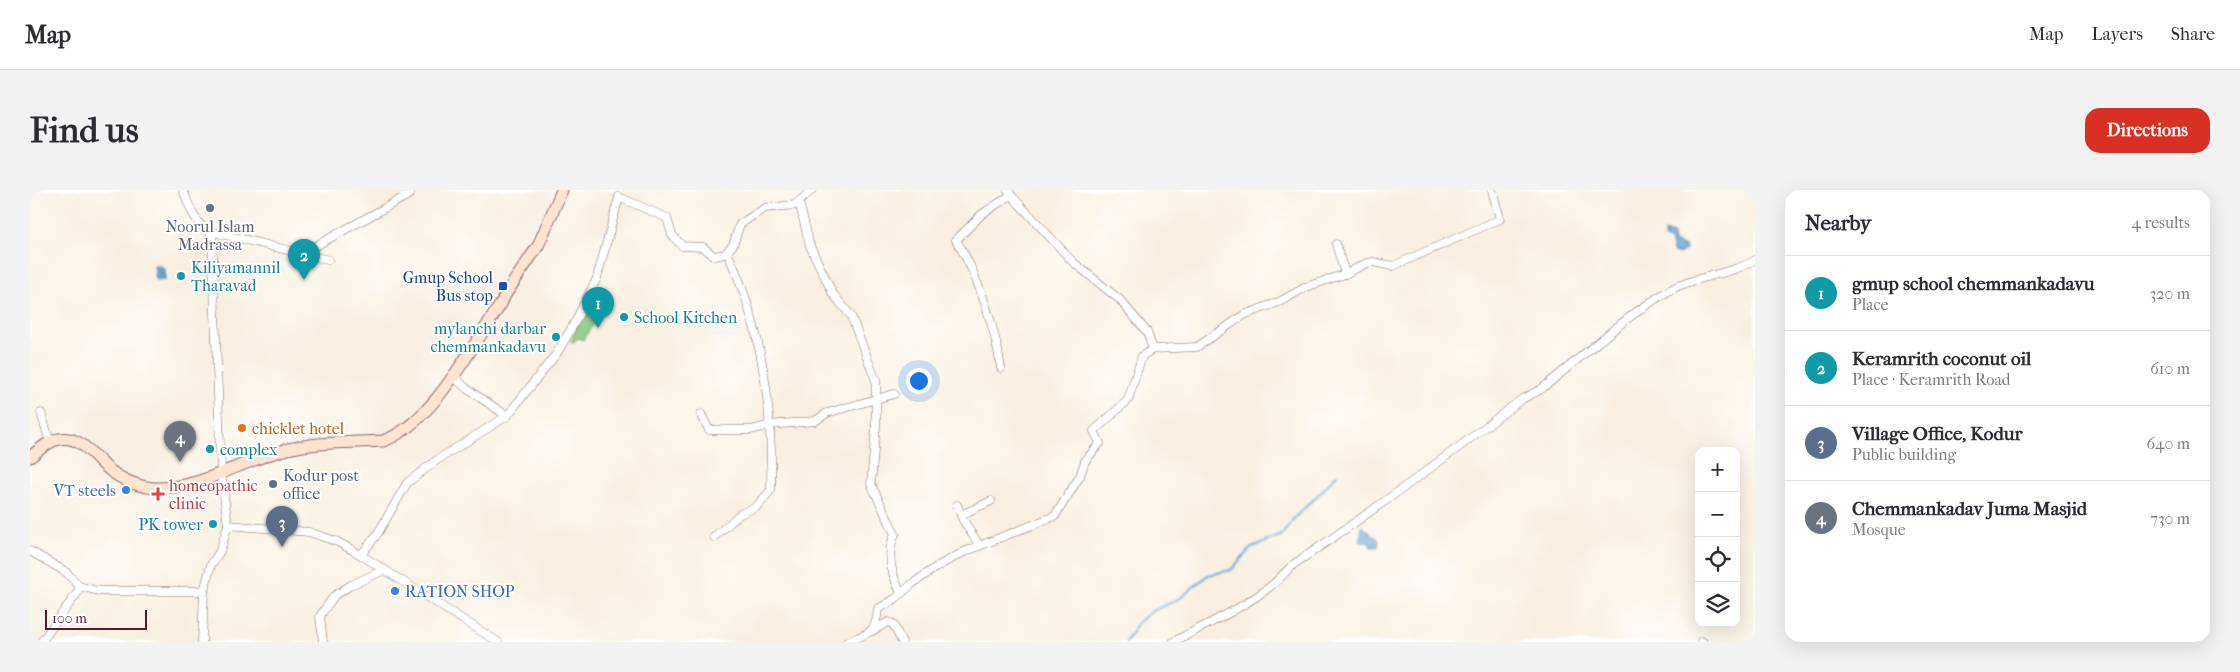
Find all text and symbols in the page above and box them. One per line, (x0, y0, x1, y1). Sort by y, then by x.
text: Map (25, 21, 71, 49)
text: Map (2029, 24, 2063, 45)
text: Layers (2091, 24, 2143, 45)
text: Share (2171, 24, 2215, 45)
button: Directions (2085, 108, 2210, 153)
text: Find us (30, 110, 139, 151)
marker: Noorul Islam Madrassa (204, 202, 216, 214)
text: Nearby (1805, 211, 1871, 235)
text: 4 results (2132, 213, 2190, 232)
place label: Noorul Islam Madrassa (166, 217, 255, 254)
pin: 2 (288, 239, 320, 280)
place label: Kiliyamannil Tharavad (191, 258, 281, 295)
place label: Gmup School Bus stop (403, 268, 494, 305)
marker: Kiliyamannil Tharavad (175, 270, 187, 282)
text: gmup school chemmankadavu (1852, 273, 2095, 295)
marker: Gmup School Bus stop (497, 280, 509, 292)
text: 1 (1818, 284, 1824, 303)
text: 320 m (2150, 284, 2190, 303)
pin: 1 (582, 287, 614, 328)
text: Place (1852, 295, 1888, 314)
place label: School Kitchen (634, 308, 738, 327)
marker: School Kitchen (618, 311, 630, 323)
place label: mylanchi darbar chemmankadavu (430, 319, 546, 356)
marker: mylanchi darbar chemmankadavu (550, 331, 562, 343)
text: Keramrith coconut oil (1852, 348, 2031, 370)
text: 2 (1817, 359, 1825, 378)
text: 610 m (2150, 359, 2190, 378)
your location (906, 368, 932, 394)
text: Place · Keramrith Road (1852, 370, 2011, 389)
place label: chicklet hotel (252, 419, 345, 438)
pin: 4 (164, 421, 196, 462)
marker: chicklet hotel (236, 422, 248, 434)
text: Village Office, Kodur (1852, 423, 2023, 445)
text: 3 (1818, 434, 1824, 453)
text: 640 m (2146, 434, 2190, 453)
place label: complex (220, 440, 278, 459)
marker: complex (204, 443, 216, 455)
text: Public building (1852, 445, 1956, 464)
map controls (1695, 447, 1740, 627)
button: + (1695, 447, 1740, 492)
place label: Kodur post office (283, 466, 359, 503)
place label: homeopathic clinic (169, 476, 258, 513)
marker: Kodur post office (267, 478, 279, 490)
place label: VT steels (52, 481, 116, 500)
marker: VT steels (120, 484, 132, 496)
marker: homeopathic clinic (151, 487, 165, 501)
button: − (1695, 492, 1740, 537)
text: Chemmankadav Juma Masjid (1852, 498, 2087, 520)
pin: 3 (266, 506, 298, 547)
text: 4 (1816, 509, 1826, 528)
text: 730 m (2150, 509, 2190, 528)
place label: PK tower (138, 515, 203, 534)
marker: PK tower (207, 518, 219, 530)
text: Mosque (1852, 520, 1906, 539)
button: locate (1695, 537, 1740, 582)
place label: RATION SHOP (405, 582, 515, 601)
button: layers (1695, 582, 1740, 627)
marker: RATION SHOP (389, 585, 401, 597)
scale bar (45, 607, 148, 630)
text: 100 m (52, 610, 87, 627)

